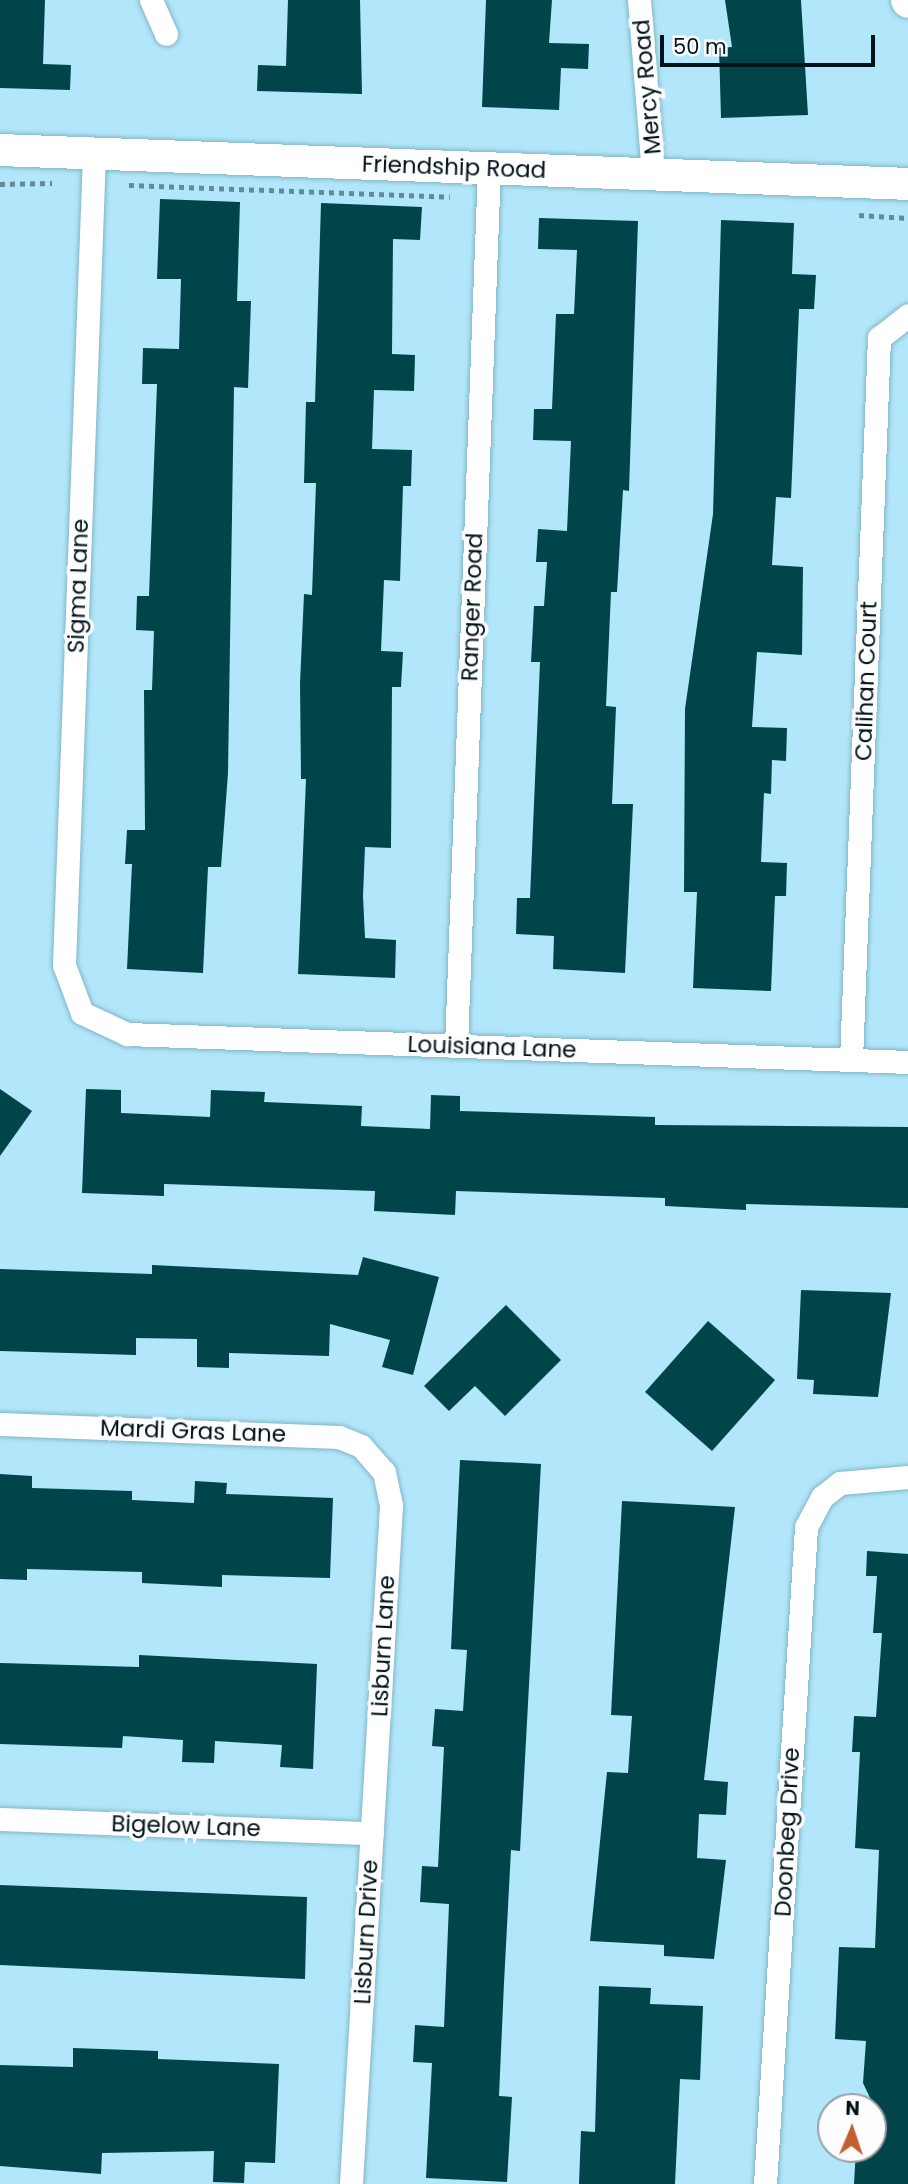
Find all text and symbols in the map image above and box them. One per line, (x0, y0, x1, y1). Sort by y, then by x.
street label: Mercy Road (627, 18, 667, 156)
scale bar (663, 21, 878, 65)
text: 50 m (673, 32, 727, 61)
street label: Friendship Road (361, 150, 547, 184)
street label: Sigma Lane (62, 518, 94, 654)
street label: Ranger Road (456, 532, 488, 682)
street label: Calihan Court (849, 601, 883, 761)
street label: Louisiana Lane (407, 1030, 577, 1064)
street label: Mardi Gras Lane (100, 1414, 286, 1448)
street label: Lisburn Lane (366, 1574, 400, 1718)
street label: Doonbeg Drive (769, 1747, 805, 1917)
street label: Bigelow Lane (111, 1810, 261, 1842)
street label: Lisburn Drive (348, 1859, 384, 2005)
north arrow (817, 2093, 887, 2163)
text: N (845, 2095, 860, 2122)

